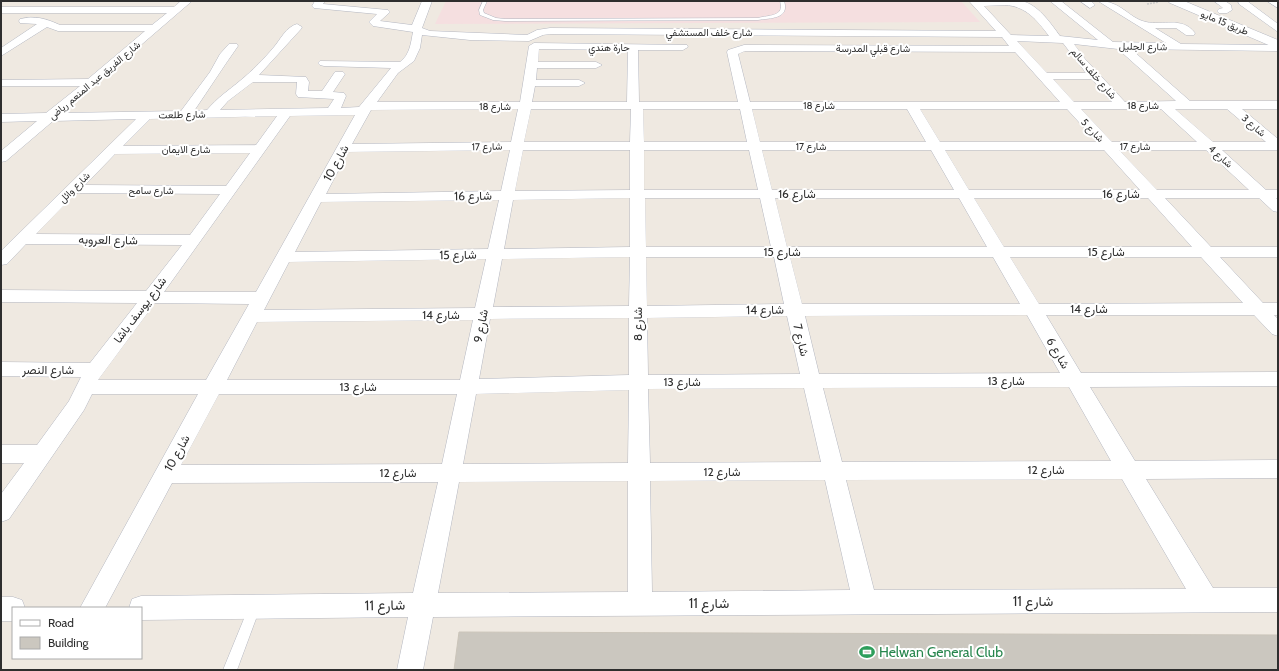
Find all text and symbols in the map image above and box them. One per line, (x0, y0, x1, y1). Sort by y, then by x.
street label: طريق 15 مايو (1199, 7, 1251, 38)
street label: شارع خلف المستشفي (666, 26, 752, 41)
street label: شارع الفريق عبد المنعم رياض (46, 38, 143, 123)
street label: شارع الجليل (1119, 40, 1167, 53)
street label: حارة هندي (588, 41, 630, 56)
street label: شارع قبلي المدرسة (836, 42, 910, 57)
street label: شارع خلف سالم (1068, 45, 1119, 102)
street label: شارع 18 (803, 99, 835, 112)
street label: شارع 18 (1127, 99, 1159, 112)
street label: شارع 18 (479, 100, 511, 113)
street label: شارع طلعت (158, 108, 206, 121)
street label: شارع 3 (1239, 111, 1269, 139)
street label: شارع 5 (1078, 116, 1107, 145)
street label: شارع 17 (472, 140, 503, 153)
street label: شارع 17 (796, 140, 826, 153)
street label: شارع 17 (1120, 140, 1150, 153)
street label: شارع 10 (320, 142, 353, 184)
street label: شارع 4 (1206, 142, 1236, 171)
street label: شارع الايمان (162, 143, 210, 156)
street label: شارع وائل (56, 169, 93, 206)
street label: شارع سامح (128, 184, 174, 197)
street label: شارع 16 (778, 186, 816, 203)
street label: شارع 16 (1102, 186, 1140, 203)
street label: شارع 16 (454, 188, 492, 205)
street label: شارع العروبه (78, 231, 138, 250)
street label: شارع 15 (763, 244, 801, 261)
street label: شارع 15 (1087, 244, 1125, 261)
street label: شارع 15 (439, 247, 477, 264)
street label: شارع يوسف باشا (110, 274, 171, 347)
street label: شارع 14 (1070, 301, 1108, 318)
street label: شارع 14 (746, 302, 784, 319)
street label: شارع 14 (422, 307, 460, 324)
street label: شارع 8 (630, 307, 647, 341)
street label: شارع 9 (470, 308, 493, 344)
street label: شارع 7 (788, 322, 813, 358)
street label: شارع 6 (1042, 334, 1073, 372)
street label: شارع النصر (21, 362, 74, 379)
street label: شارع 13 (987, 373, 1025, 390)
street label: شارع 13 (663, 374, 701, 391)
street label: شارع 13 (339, 379, 377, 396)
street label: شارع 10 (161, 432, 194, 474)
street label: شارع 12 (1027, 462, 1065, 479)
street label: شارع 12 (703, 464, 741, 481)
street label: شارع 12 (379, 465, 417, 482)
street label: شارع 11 (1013, 592, 1053, 612)
street label: شارع 11 (689, 594, 729, 614)
street label: شارع 11 (365, 596, 405, 616)
legend (12, 607, 142, 659)
text: Road (48, 615, 74, 630)
text: Building (48, 635, 90, 650)
sports icon: Helwan General Club (858, 643, 876, 661)
place label: Helwan General Club (879, 643, 1003, 661)

